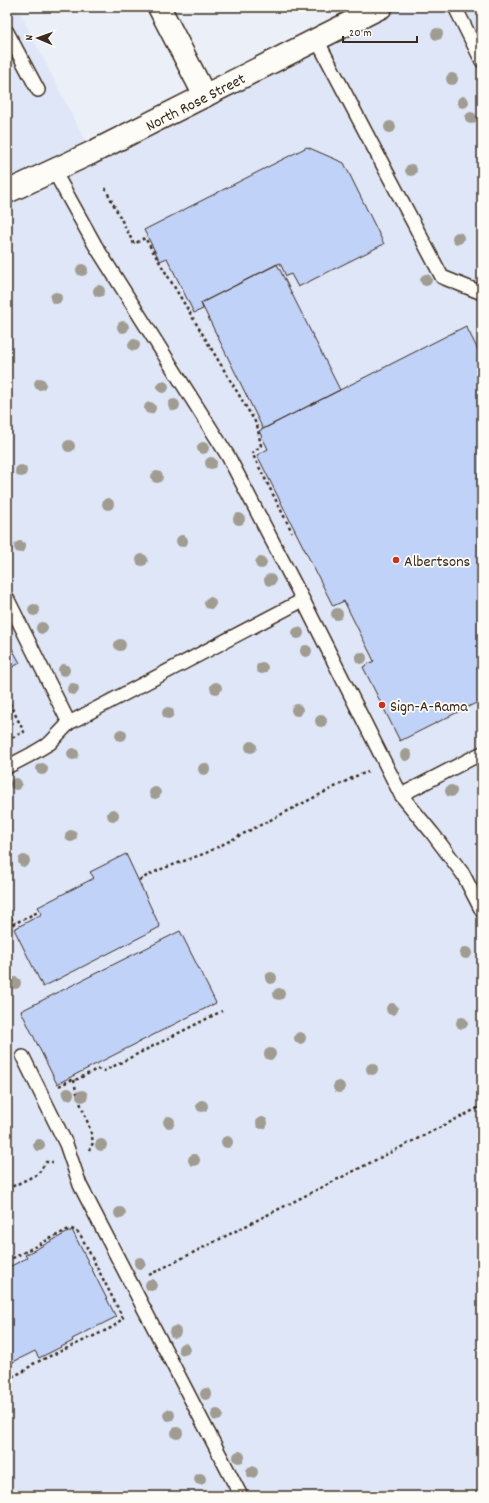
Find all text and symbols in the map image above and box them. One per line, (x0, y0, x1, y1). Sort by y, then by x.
north arrow (18, 18, 58, 58)
scale bar (343, 18, 417, 44)
text: 20 m (349, 25, 372, 42)
text: N (22, 34, 38, 41)
street label: North Rose Street (142, 68, 250, 138)
place label: Albertsons (404, 551, 471, 574)
marker: Albertsons (391, 555, 401, 565)
place label: Sign-A-Rama (390, 696, 468, 719)
marker: Sign-A-Rama (377, 700, 387, 710)

